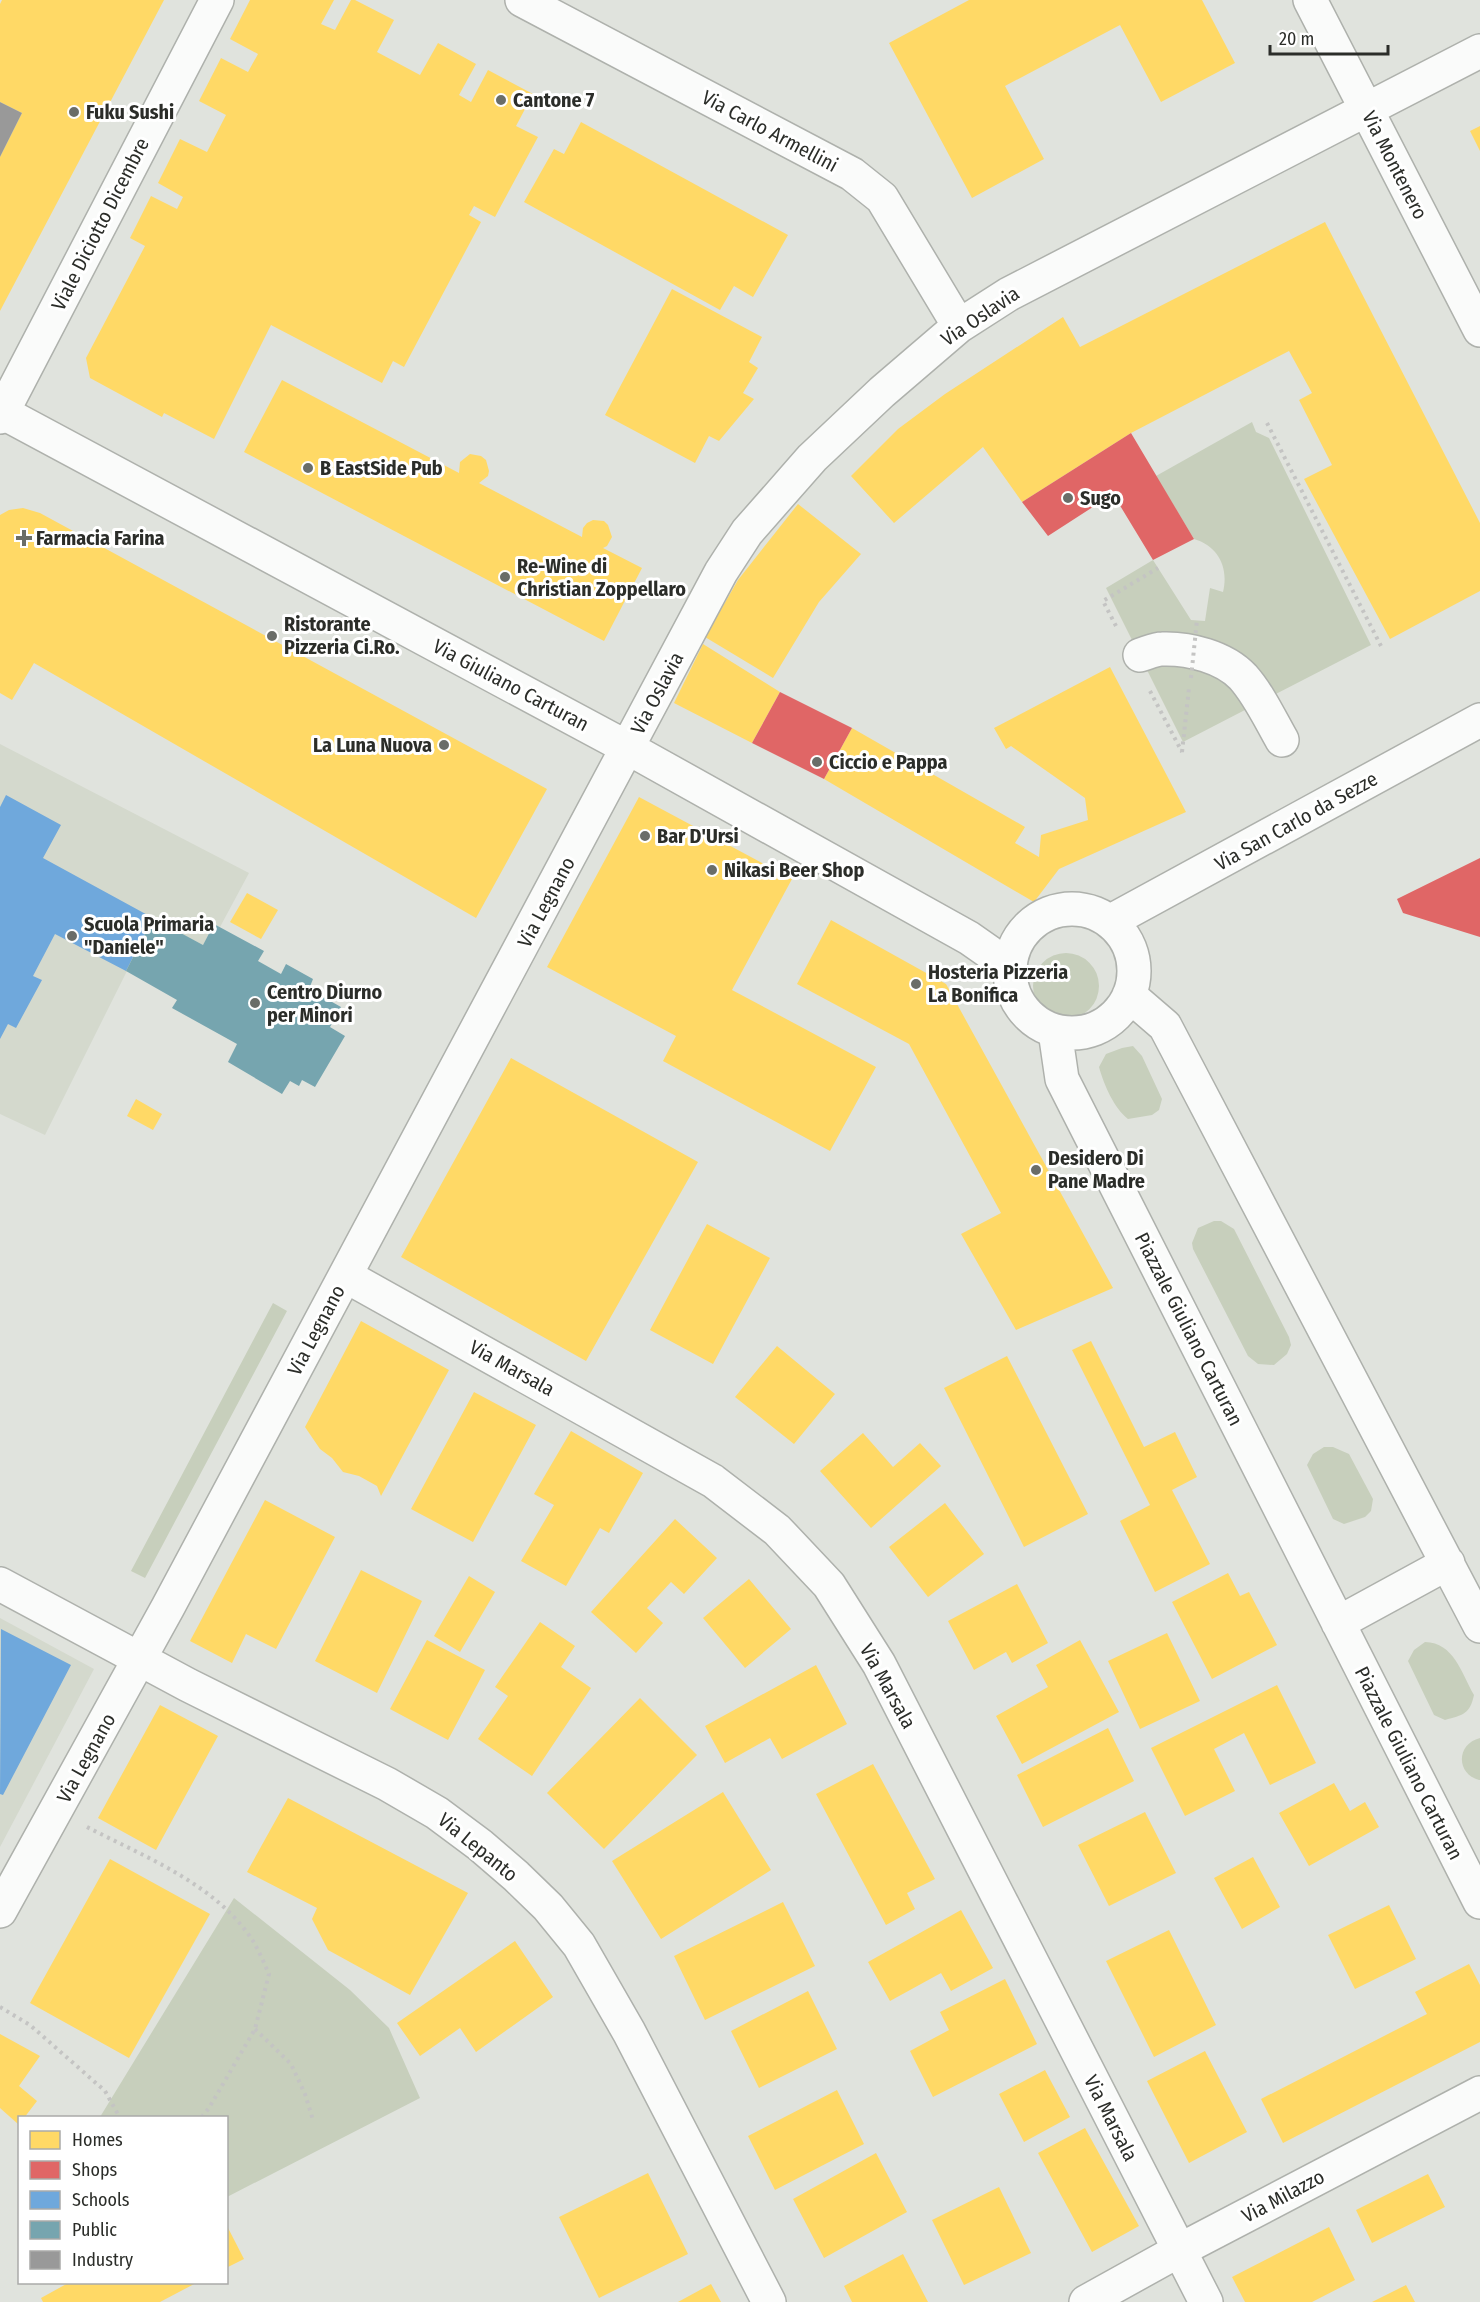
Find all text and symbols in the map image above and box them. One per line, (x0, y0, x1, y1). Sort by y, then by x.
scale bar (1270, 18, 1388, 56)
text: 20 m (1279, 28, 1314, 50)
street label: Via Carlo Armellini (698, 85, 842, 177)
place label: Cantone 7 (513, 88, 595, 112)
marker: Cantone 7 (494, 93, 508, 107)
place label: Fuku Sushi (86, 100, 174, 124)
marker: Fuku Sushi (67, 105, 81, 119)
street label: Via Montenero (1357, 107, 1433, 223)
street label: Viale Diciotto Dicembre (46, 134, 154, 314)
street label: Via Oslavia (936, 281, 1024, 351)
place label: B EastSide Pub (320, 456, 443, 480)
marker: B EastSide Pub (301, 461, 315, 475)
place label: Sugo (1080, 486, 1121, 510)
marker: Sugo (1061, 491, 1075, 505)
place label: Farmacia Farina (36, 526, 165, 550)
marker: Farmacia Farina (17, 531, 31, 545)
place label: Re-Wine di Christian Zoppellaro (517, 554, 686, 601)
marker: Re-Wine di Christian Zoppellaro (498, 570, 512, 584)
place label: Ristorante Pizzeria Ci.Ro. (284, 612, 400, 659)
marker: Ristorante Pizzeria Ci.Ro. (265, 629, 279, 643)
street label: Via Giuliano Carturan (429, 634, 593, 736)
street label: Via Oslavia (625, 648, 689, 738)
place label: La Luna Nuova (313, 733, 432, 757)
marker: La Luna Nuova (437, 738, 451, 752)
place label: Ciccio e Pappa (829, 750, 947, 774)
marker: Ciccio e Pappa (810, 755, 824, 769)
street label: Via San Carlo da Sezze (1210, 766, 1382, 876)
place label: Bar D'Ursi (657, 824, 739, 848)
marker: Bar D'Ursi (638, 829, 652, 843)
street label: Via Legnano (512, 853, 580, 951)
place label: Nikasi Beer Shop (724, 858, 864, 882)
marker: Nikasi Beer Shop (705, 863, 719, 877)
place label: Scuola Primaria "Daniele" (84, 912, 214, 959)
marker: Scuola Primaria "Daniele" (65, 929, 79, 943)
place label: Hosteria Pizzeria La Bonifica (928, 960, 1068, 1007)
marker: Hosteria Pizzeria La Bonifica (909, 977, 923, 991)
place label: Centro Diurno per Minori (267, 980, 383, 1027)
marker: Centro Diurno per Minori (248, 996, 262, 1010)
place label: Desidero Di Pane Madre (1048, 1146, 1145, 1193)
marker: Desidero Di Pane Madre (1029, 1163, 1043, 1177)
street label: Piazzale Giuliano Carturan (1130, 1228, 1248, 1430)
street label: Via Legnano (282, 1281, 350, 1379)
street label: Via Marsala (465, 1335, 559, 1401)
street label: Via Marsala (855, 1639, 921, 1733)
street label: Piazzale Giuliano Carturan (1350, 1662, 1468, 1864)
street label: Via Legnano (52, 1709, 120, 1807)
street label: Via Lepanto (433, 1808, 523, 1886)
street label: Via Marsala (1079, 2071, 1143, 2165)
legend (18, 2116, 228, 2284)
text: Homes (72, 2129, 123, 2151)
text: Shops (72, 2159, 117, 2181)
street label: Via Milazzo (1238, 2164, 1328, 2228)
text: Schools (72, 2189, 130, 2211)
text: Public (72, 2219, 117, 2241)
text: Industry (72, 2249, 133, 2271)

